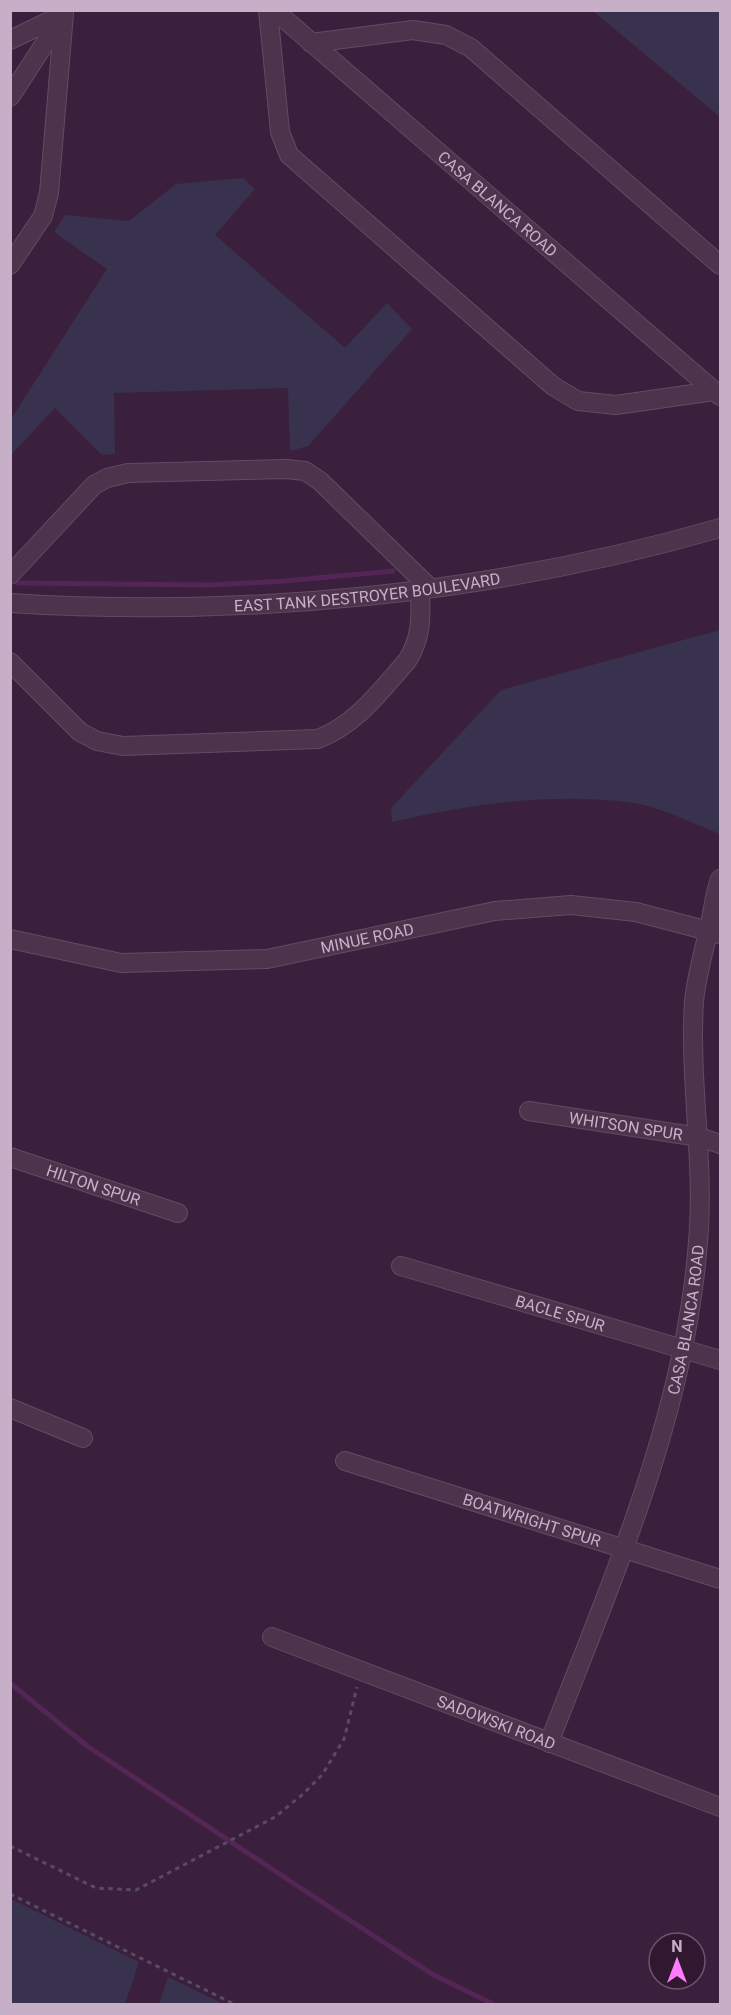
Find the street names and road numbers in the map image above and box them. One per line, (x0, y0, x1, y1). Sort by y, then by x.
street label: CASA BLANCA ROAD (434, 147, 561, 261)
street label: EAST TANK DESTROYER BOULEVARD (234, 569, 502, 616)
street label: MINUE ROAD (319, 919, 416, 957)
street label: WHITSON SPUR (568, 1108, 684, 1144)
street label: HILTON SPUR (44, 1161, 143, 1210)
street label: CASA BLANCA ROAD (664, 1244, 708, 1397)
street label: BACLE SPUR (513, 1291, 607, 1336)
street label: BOATWRIGHT SPUR (461, 1490, 603, 1551)
street label: SADOWSKI ROAD (434, 1692, 558, 1754)

